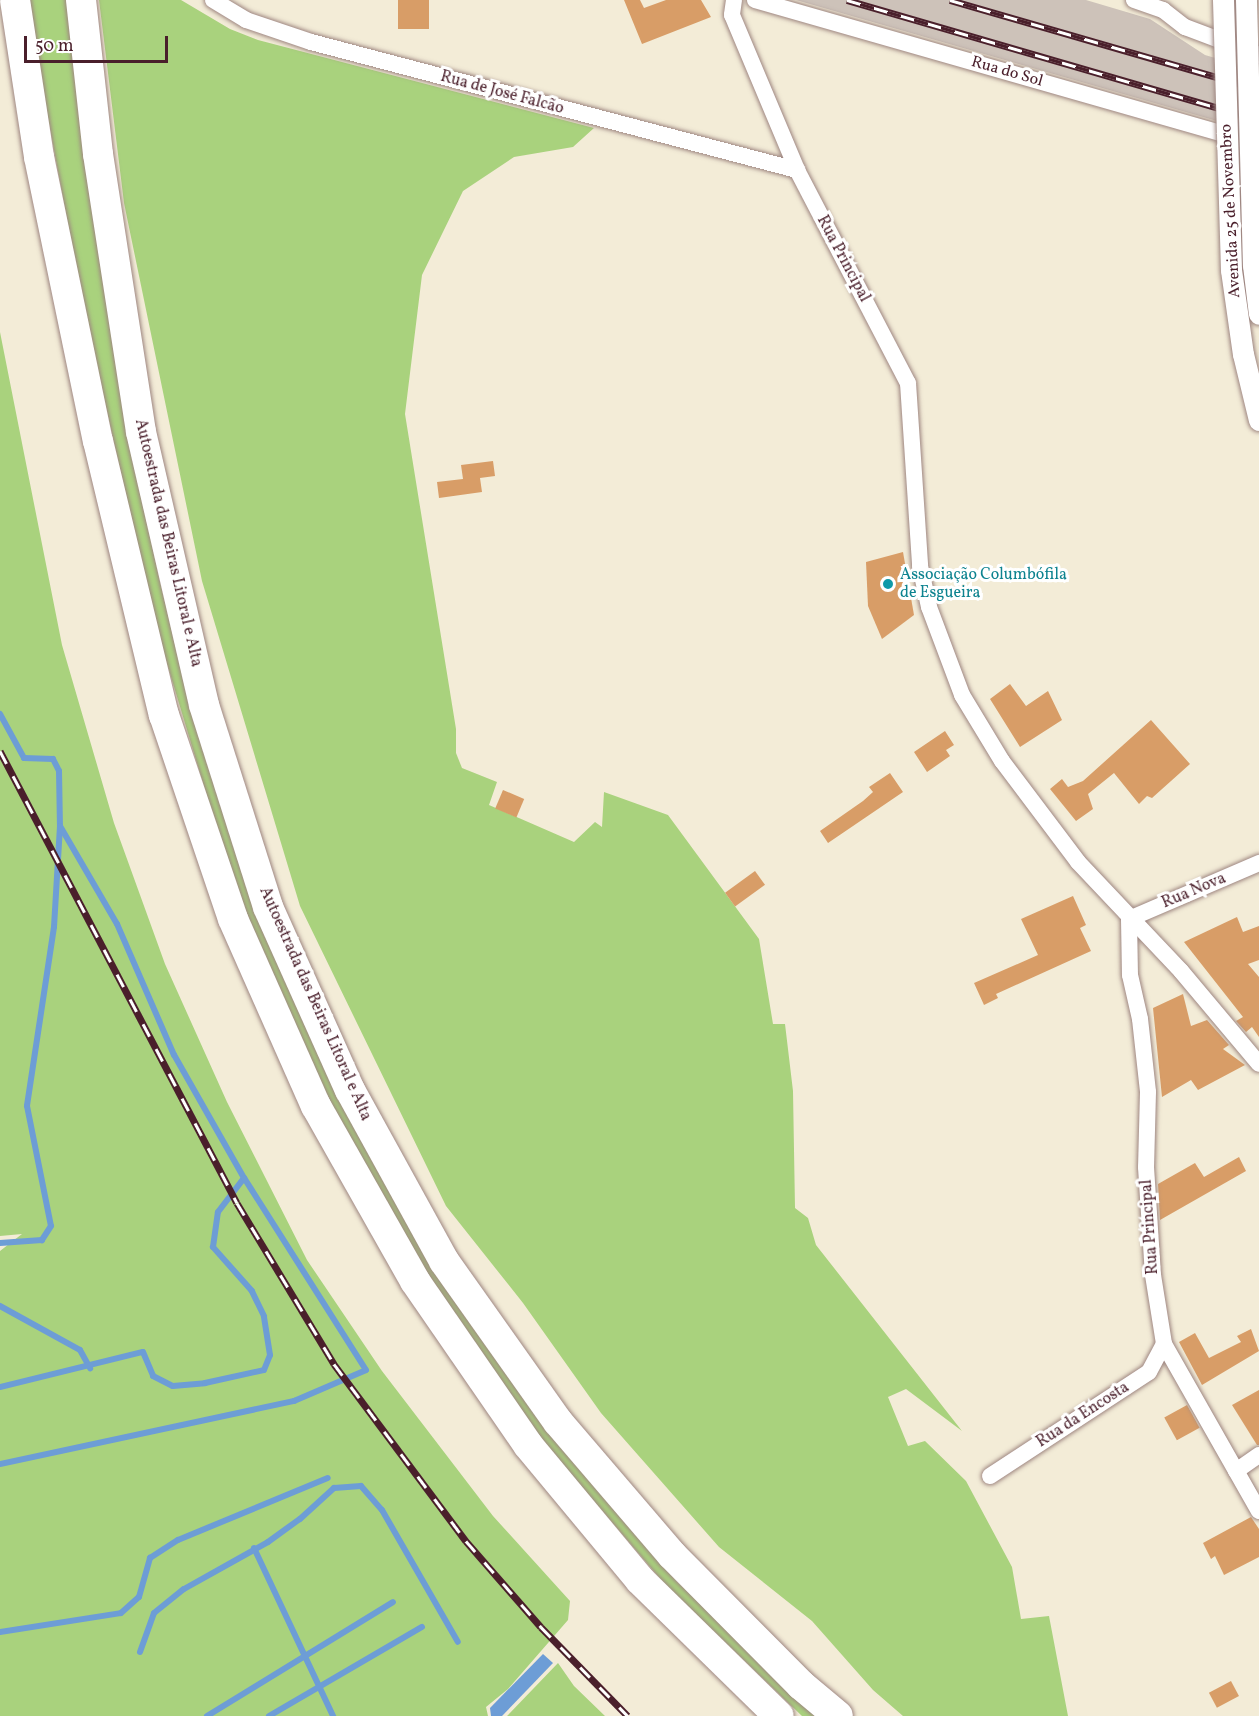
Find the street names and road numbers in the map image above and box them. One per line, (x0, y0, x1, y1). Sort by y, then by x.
street label: Rua do Sol (969, 53, 1045, 91)
street label: Rua de José Falcão (438, 67, 566, 119)
street label: Avenida 25 de Novembro (1217, 123, 1245, 299)
street label: Rua Principal (812, 212, 874, 306)
street label: Autoestrada das Beiras Litoral e Alta (130, 417, 206, 669)
street label: Rua Nova (1159, 869, 1229, 913)
street label: Autoestrada das Beiras Litoral e Alta (255, 884, 375, 1124)
street label: Rua Principal (1137, 1179, 1163, 1275)
street label: Rua da Encosta (1033, 1378, 1133, 1452)

